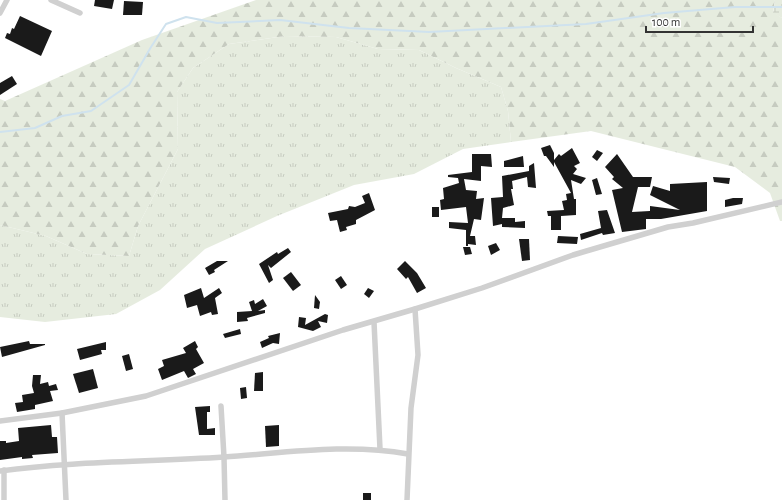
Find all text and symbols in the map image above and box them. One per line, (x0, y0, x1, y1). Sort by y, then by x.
scale bar (646, 8, 753, 34)
text: 100 m (652, 16, 680, 28)

